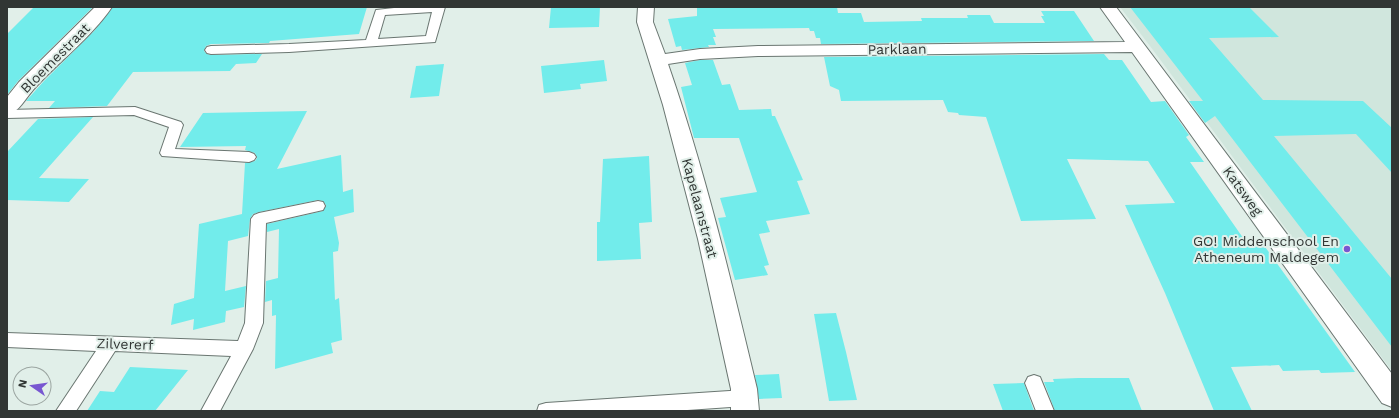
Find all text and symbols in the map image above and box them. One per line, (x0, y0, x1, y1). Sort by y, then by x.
street label: Bloemestraat (17, 20, 93, 96)
street label: Parklaan (867, 40, 927, 58)
street label: Kapelaanstraat (679, 156, 721, 260)
street label: Katsweg (1220, 163, 1266, 219)
place label: GO! Middenschool En Atheneum Maldegem (1193, 233, 1339, 265)
marker: GO! Middenschool En Atheneum Maldegem (1342, 244, 1352, 254)
street label: Zilvererf (96, 335, 154, 353)
north arrow (12, 366, 52, 406)
text: N (15, 378, 30, 389)

